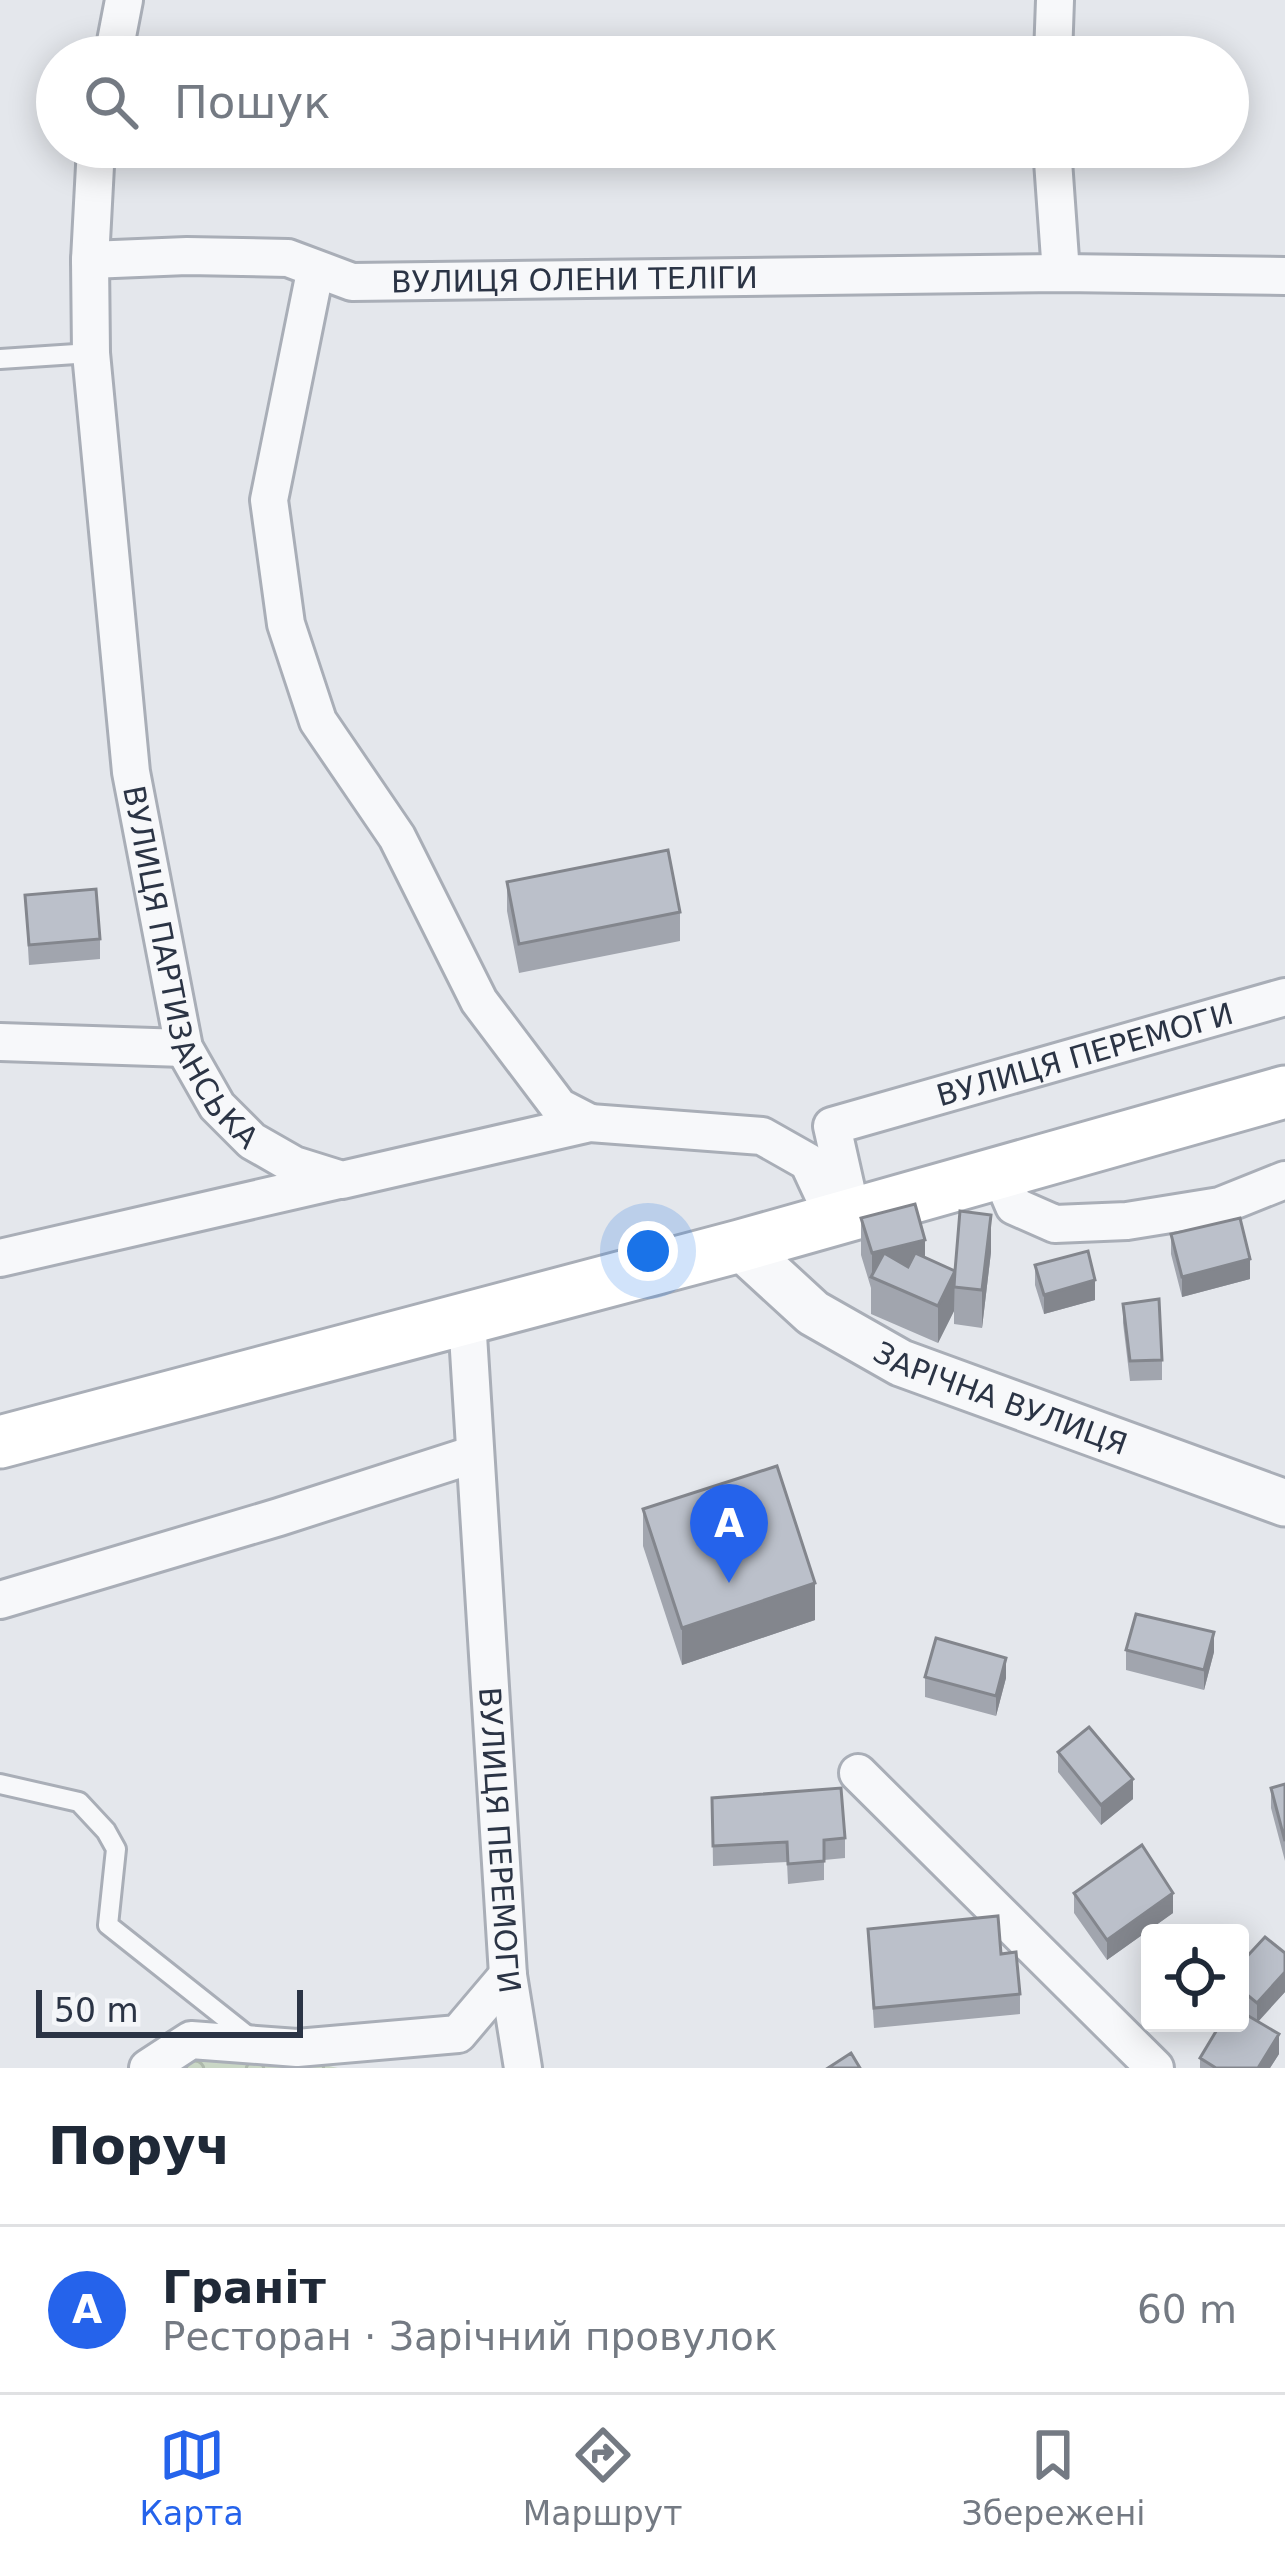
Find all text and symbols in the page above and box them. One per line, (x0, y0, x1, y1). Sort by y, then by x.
search box (36, 36, 1249, 168)
icon: search (78, 69, 144, 135)
text: Пошук (174, 76, 330, 129)
street label: ВУЛИЦЯ ОЛЕНИ ТЕЛІГИ (391, 259, 758, 299)
street label: ВУЛИЦЯ ПАРТИЗАНСЬКА (117, 783, 266, 1155)
street label: ВУЛИЦЯ ПЕРЕМОГИ (933, 995, 1237, 1113)
your location (618, 1221, 678, 1281)
street label: ЗАРІЧНА ВУЛИЦЯ (868, 1334, 1132, 1462)
pin: A (690, 1484, 768, 1583)
street label: ВУЛИЦЯ ПЕРЕМОГИ (473, 1686, 528, 1996)
map controls (1141, 1924, 1249, 2032)
button: locate (1141, 1924, 1249, 2032)
scale bar (36, 1984, 303, 2037)
text: 50 m (54, 1991, 139, 2030)
text: Поруч (48, 2117, 230, 2176)
text: Граніт (162, 2261, 326, 2314)
text: A (72, 2287, 102, 2332)
text: 60 m (1137, 2287, 1237, 2332)
text: Ресторан · Зарічний провулок (162, 2314, 778, 2359)
tab: Карта (140, 2422, 244, 2533)
tab: Маршрут (523, 2422, 682, 2533)
tab: Збережені (962, 2422, 1145, 2533)

